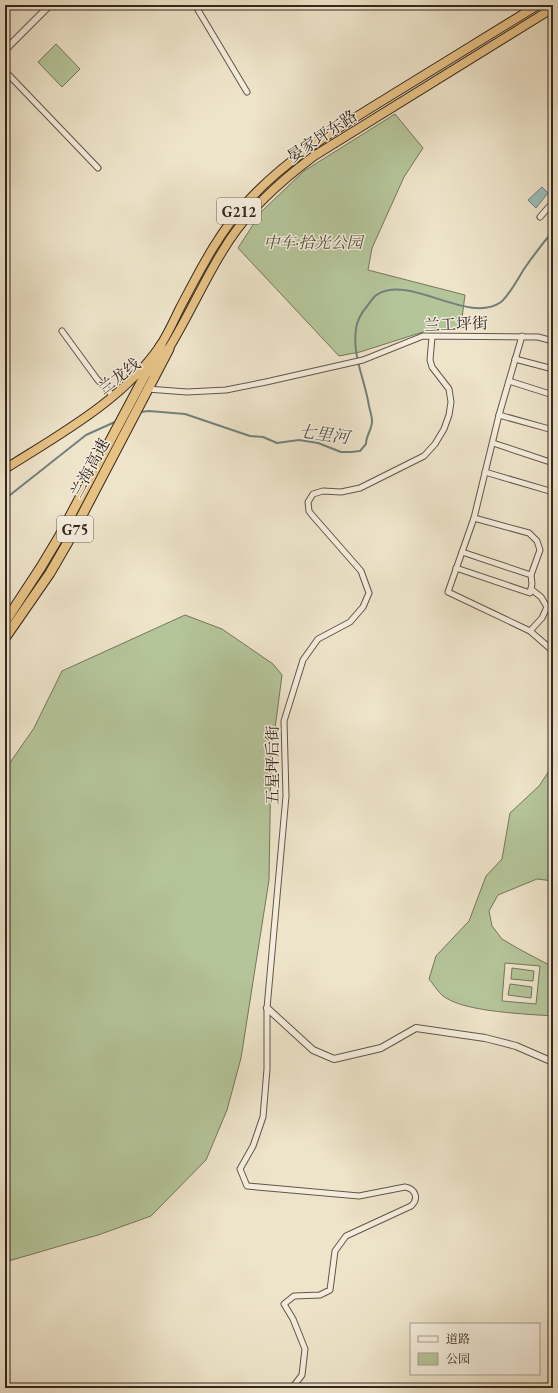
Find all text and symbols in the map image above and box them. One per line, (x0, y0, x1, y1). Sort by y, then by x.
street label: 晏家坪东路 (283, 105, 361, 167)
road number: G212 (217, 198, 261, 224)
park label: 中车·拾光公园 (263, 232, 366, 253)
street label: 兰工坪街 (424, 312, 488, 336)
street label: 兰龙线 (94, 353, 144, 399)
water label: 七里河 (297, 420, 354, 449)
street label: 兰海高速 (66, 435, 114, 501)
road number: G75 (57, 516, 93, 542)
street label: 五星坪后街 (262, 725, 283, 805)
legend (410, 1323, 540, 1375)
text: 道路 (446, 1331, 470, 1347)
text: 公园 (446, 1351, 470, 1367)

